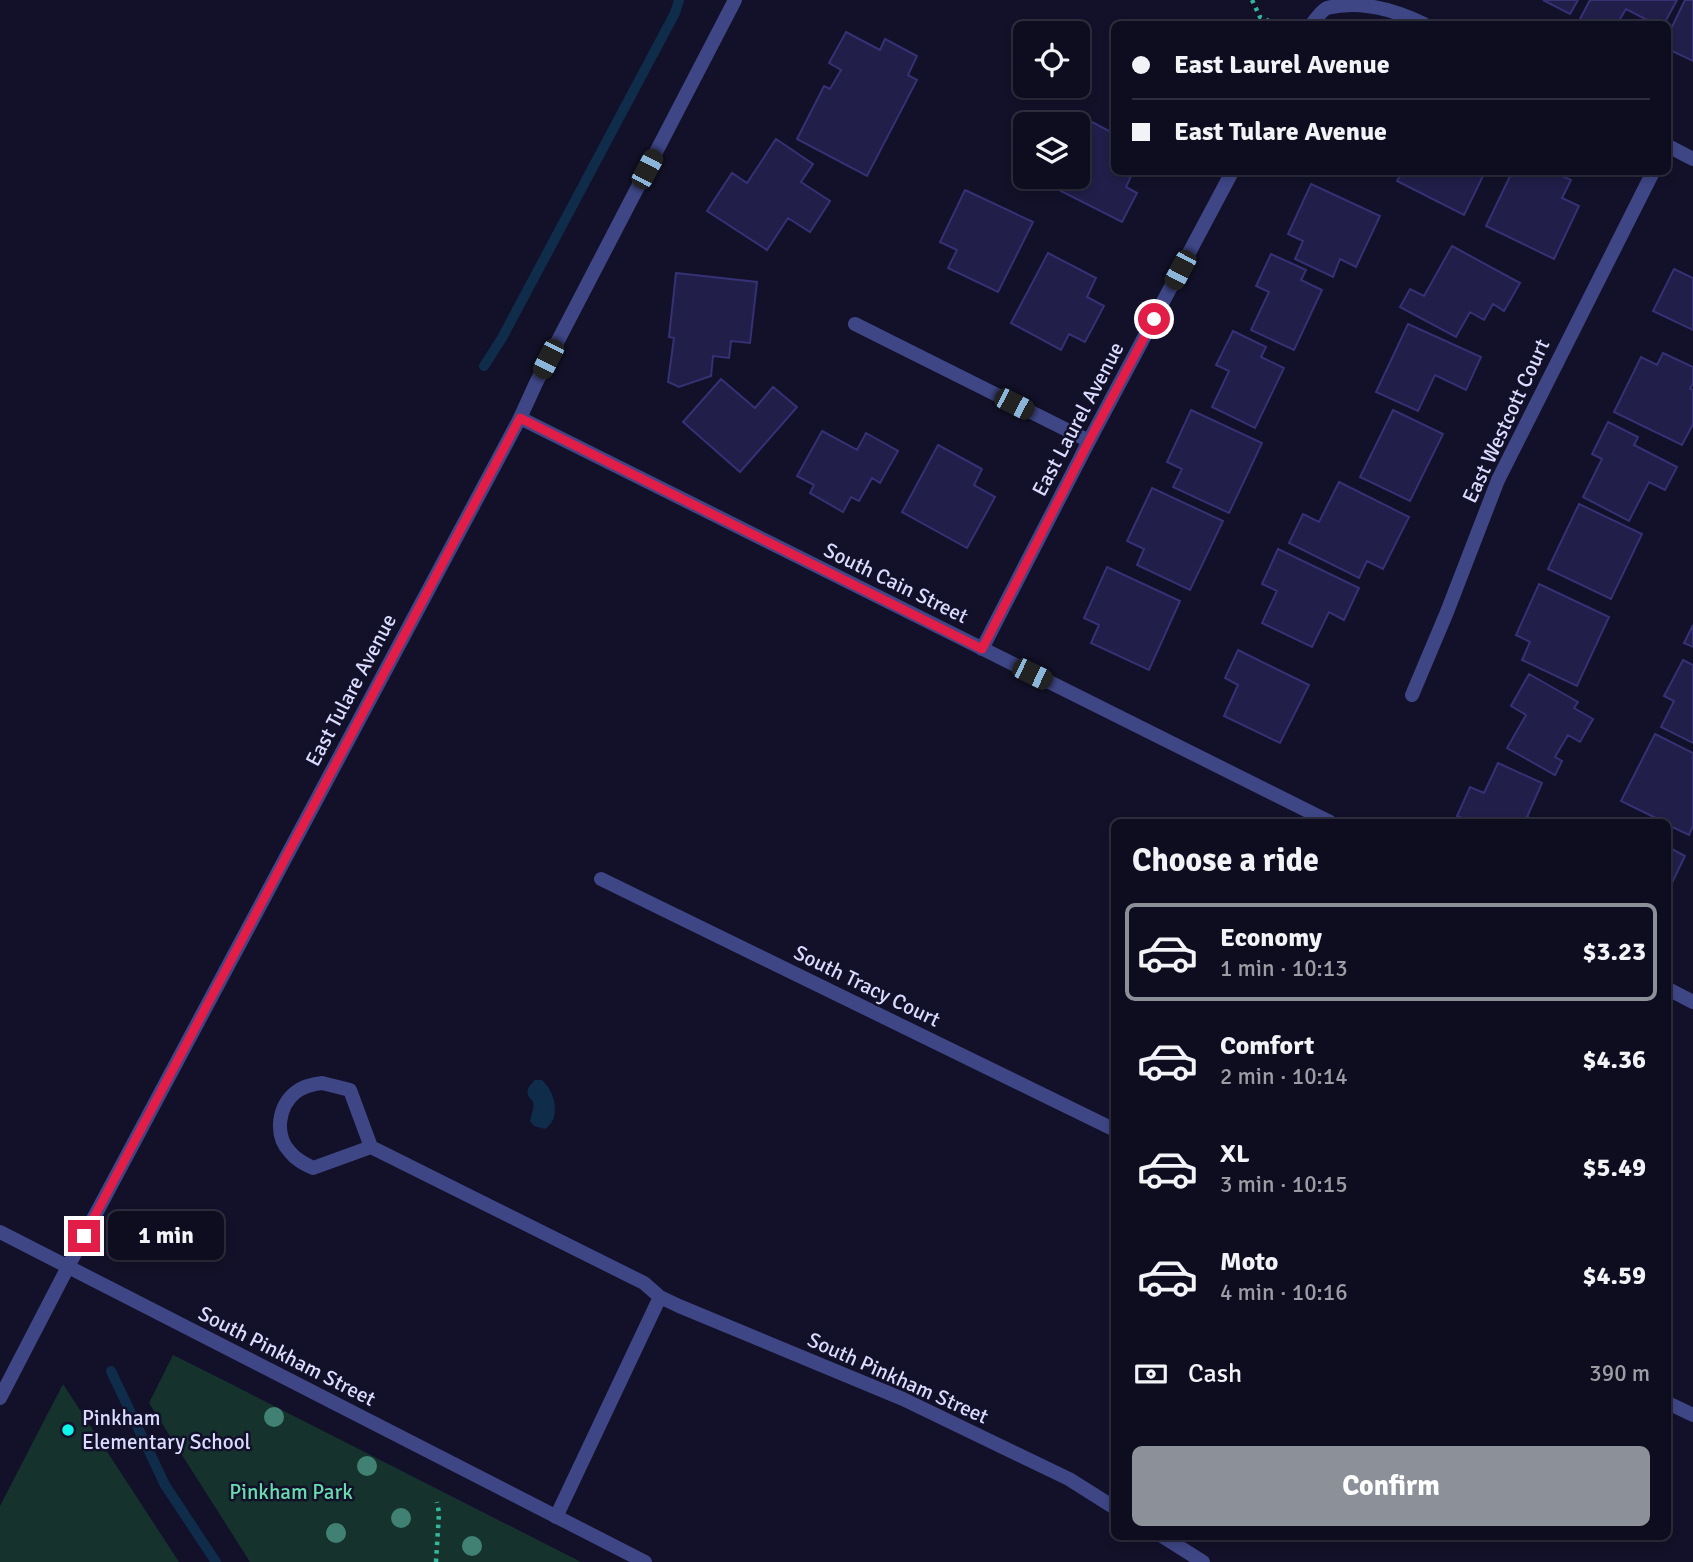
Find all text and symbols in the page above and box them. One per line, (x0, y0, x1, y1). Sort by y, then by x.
map controls (1013, 21, 1090, 189)
button: locate (1013, 21, 1090, 98)
text: East Laurel Avenue (1174, 49, 1390, 81)
button: layers (1013, 112, 1090, 189)
text: East Tulare Avenue (1174, 116, 1387, 148)
car (628, 146, 667, 192)
car (1161, 247, 1200, 293)
route start (1138, 303, 1170, 335)
street label: East Westcott Court (1457, 335, 1555, 507)
car (530, 336, 567, 382)
street label: East Laurel Avenue (1026, 338, 1130, 500)
car (991, 385, 1038, 423)
street label: South Cain Street (820, 537, 972, 629)
street label: East Tulare Avenue (300, 609, 402, 771)
car (1009, 655, 1056, 693)
text: Choose a ride (1132, 841, 1319, 880)
icon: car (1136, 921, 1199, 984)
text: Economy (1220, 922, 1322, 954)
text: $3.23 (1582, 936, 1646, 968)
street label: South Tracy Court (790, 939, 944, 1033)
text: 1 min · 10:13 (1220, 954, 1348, 983)
icon: car (1136, 1029, 1199, 1092)
text: Comfort (1220, 1030, 1314, 1062)
text: $4.36 (1582, 1044, 1646, 1076)
text: 2 min · 10:14 (1220, 1062, 1348, 1091)
icon: car (1136, 1137, 1199, 1200)
text: XL (1220, 1138, 1250, 1170)
text: $5.49 (1582, 1152, 1646, 1184)
text: 3 min · 10:15 (1220, 1170, 1348, 1199)
callout: 1 min (108, 1212, 224, 1260)
route end (68, 1220, 100, 1252)
text: 1 min (138, 1221, 194, 1250)
icon: car (1136, 1245, 1199, 1308)
text: Moto (1220, 1246, 1278, 1278)
text: $4.59 (1582, 1260, 1646, 1292)
text: 4 min · 10:16 (1220, 1278, 1348, 1307)
street label: South Pinkham Street (194, 1300, 380, 1412)
street label: South Pinkham Street (804, 1326, 992, 1430)
icon: cash (1132, 1355, 1170, 1393)
text: Cash (1188, 1358, 1242, 1390)
text: 390 m (1589, 1359, 1650, 1388)
place label: Pinkham Elementary School (82, 1405, 251, 1455)
marker: Pinkham Elementary School (60, 1422, 76, 1438)
button: Confirm (1132, 1446, 1650, 1526)
park label: Pinkham Park (229, 1479, 353, 1505)

